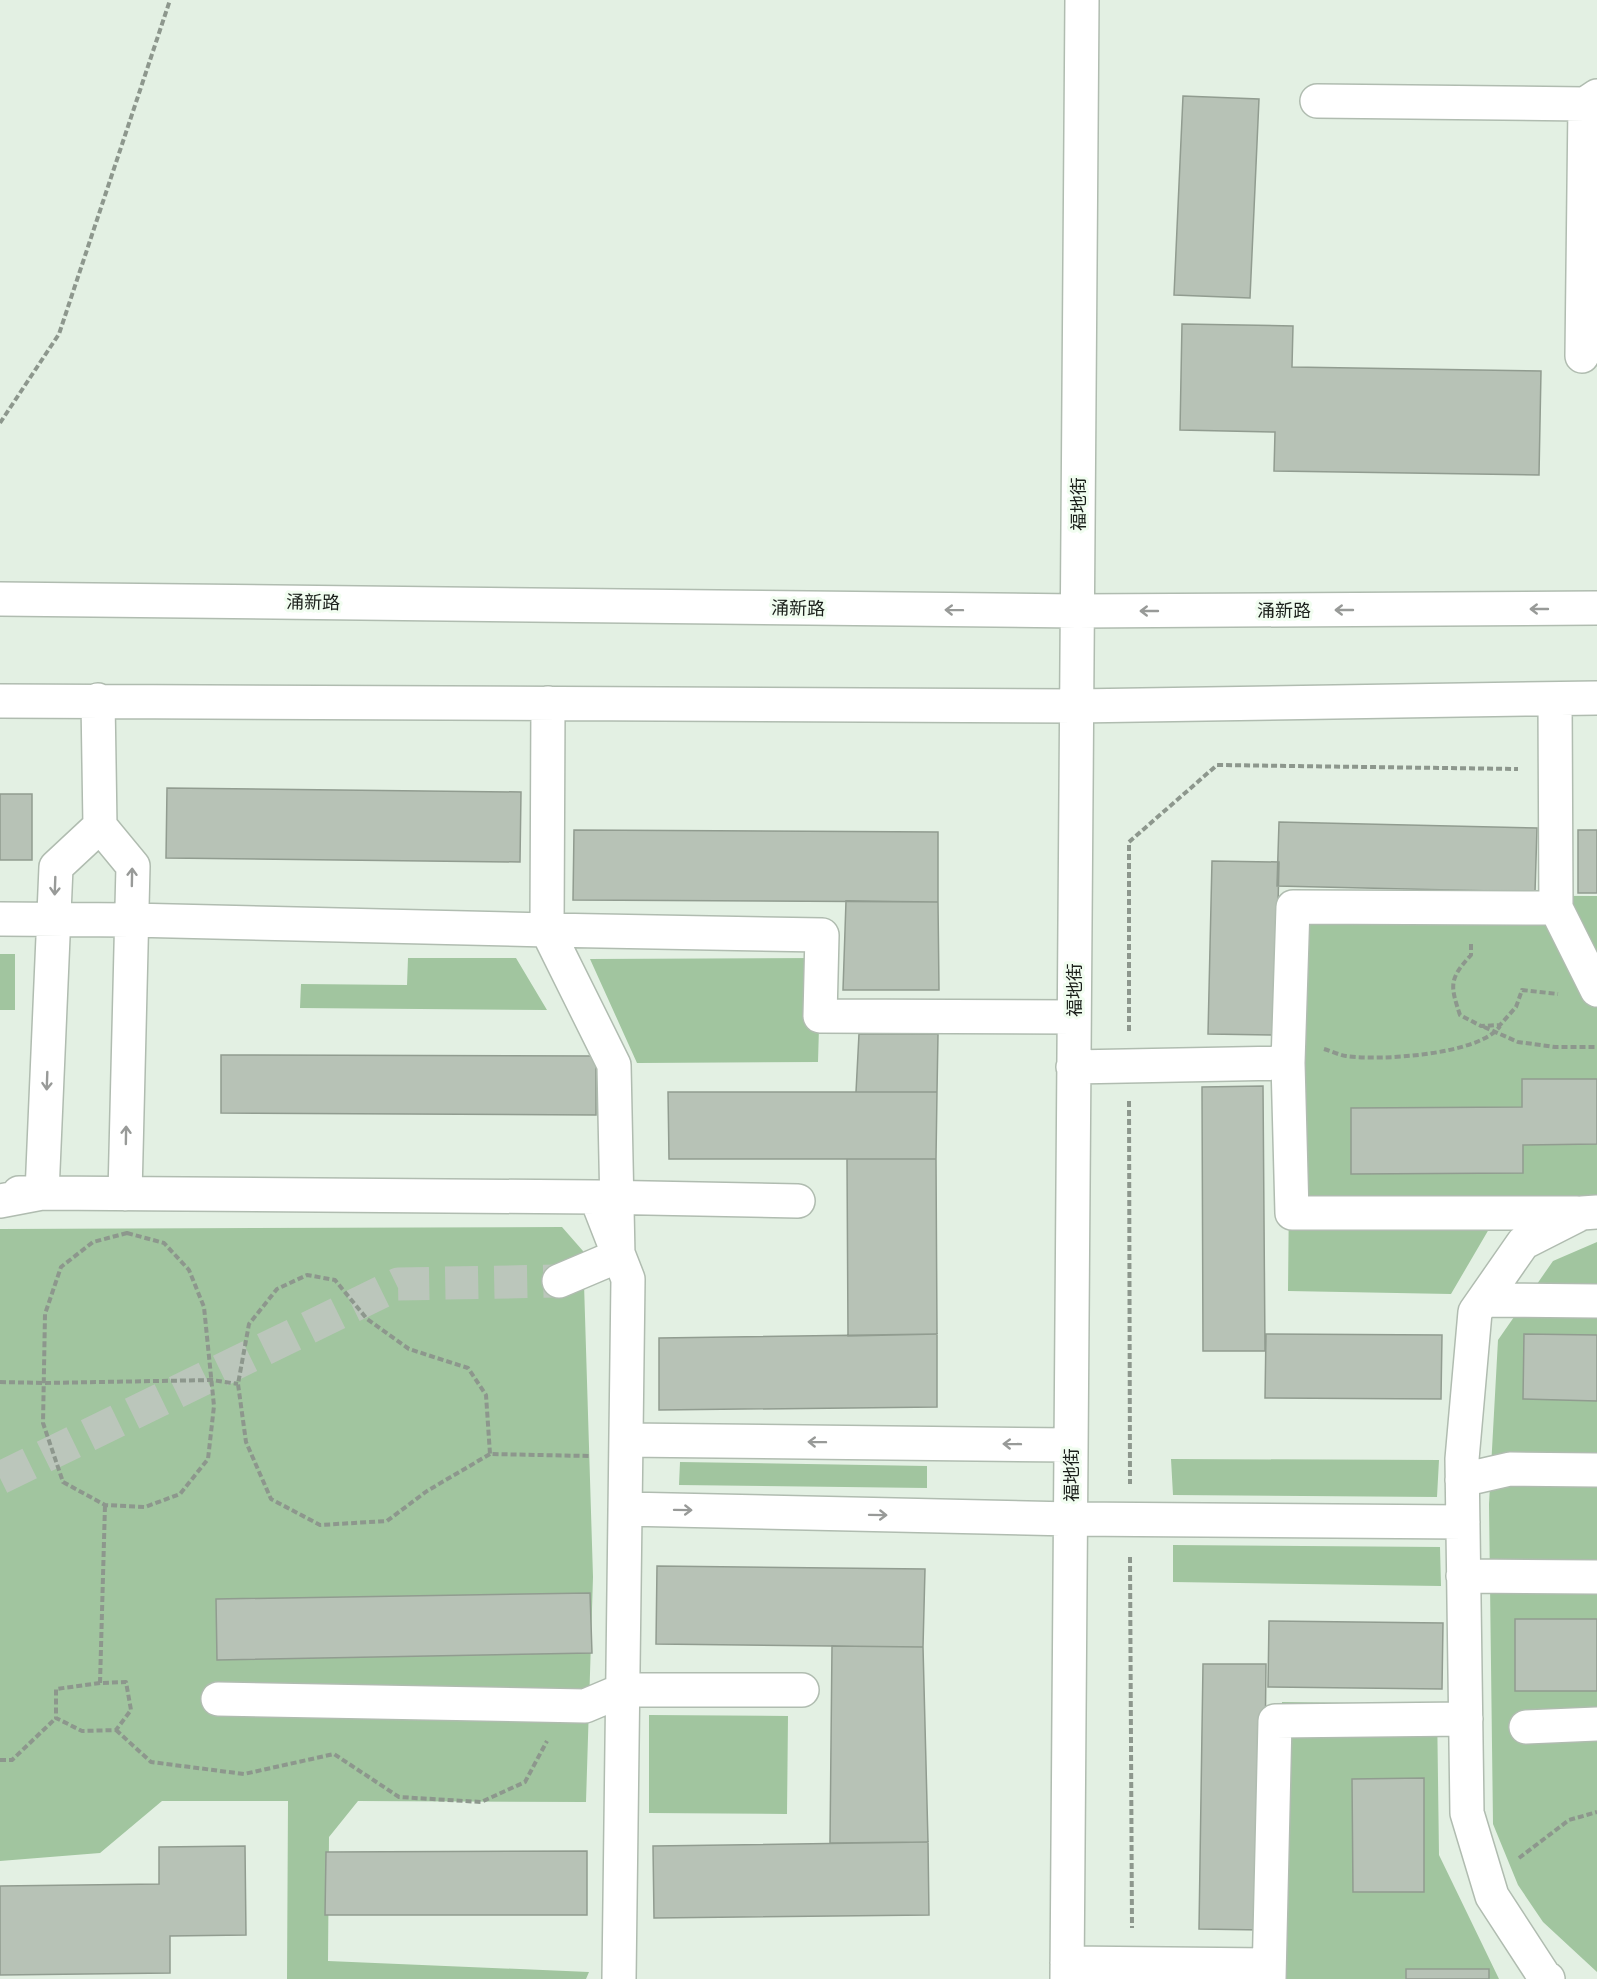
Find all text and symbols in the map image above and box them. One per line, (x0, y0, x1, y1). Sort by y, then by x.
street label: 福地街 (1068, 477, 1089, 531)
street label: 涌新路 (286, 591, 340, 613)
street label: 涌新路 (771, 597, 825, 619)
street label: 涌新路 (1257, 600, 1311, 621)
one-way arrow (1529, 603, 1549, 615)
one-way arrow (944, 604, 964, 615)
one-way arrow (1334, 604, 1354, 616)
one-way arrow (1139, 605, 1159, 617)
one-way arrow (127, 868, 138, 888)
one-way arrow (50, 876, 61, 896)
street label: 福地街 (1064, 963, 1085, 1017)
one-way arrow (41, 1071, 52, 1091)
one-way arrow (121, 1126, 132, 1146)
one-way arrow (808, 1436, 828, 1448)
one-way arrow (1003, 1438, 1023, 1450)
street label: 福地街 (1061, 1448, 1082, 1502)
one-way arrow (673, 1504, 693, 1516)
one-way arrow (868, 1509, 888, 1520)

